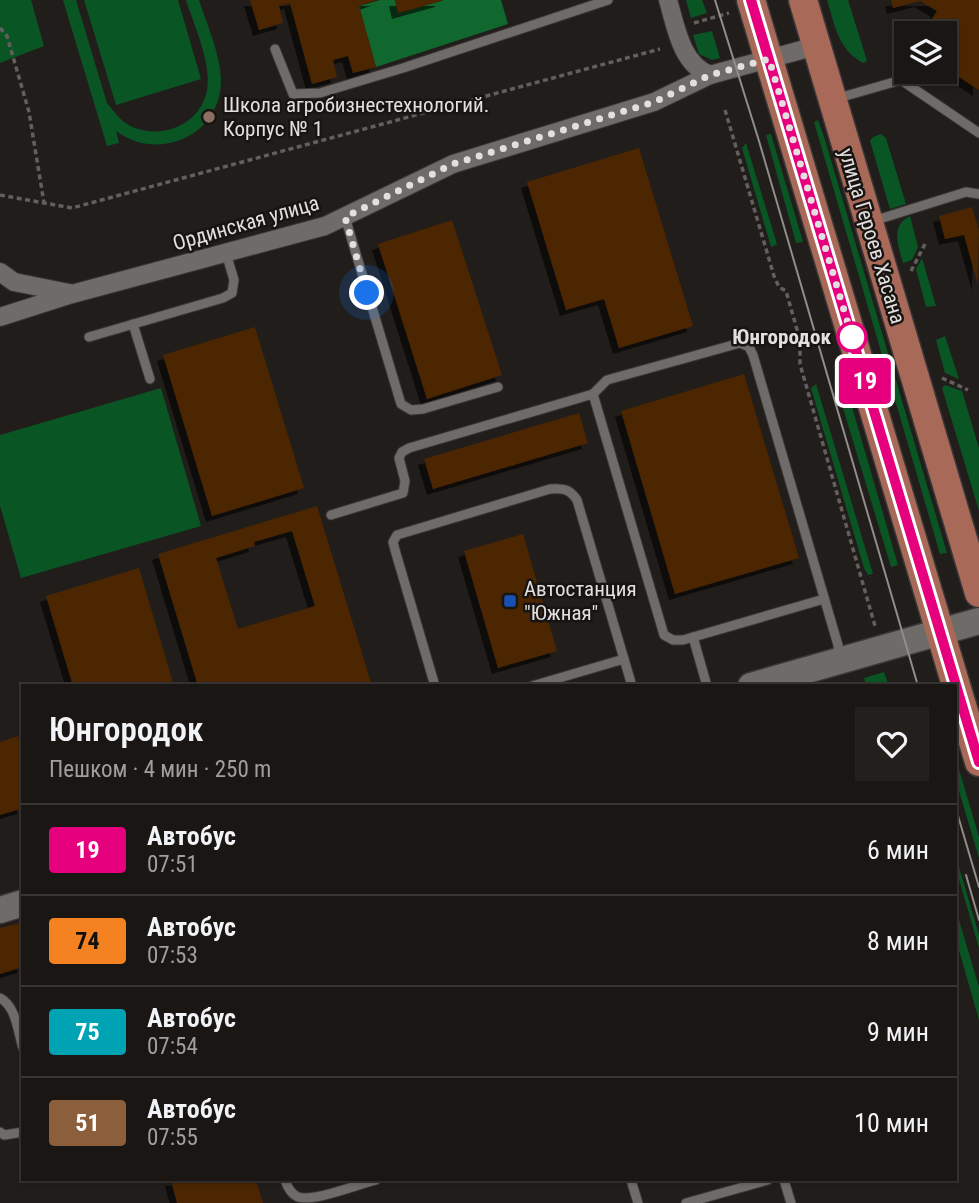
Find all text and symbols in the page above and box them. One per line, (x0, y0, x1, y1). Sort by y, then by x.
map controls (894, 21, 957, 84)
button: layers (894, 21, 957, 84)
place label: Школа агробизнестехнологий. Корпус № 1 (223, 93, 489, 141)
marker: Школа агробизнестехнологий. Корпус № 1 (201, 109, 217, 125)
street label: улица Героев Хасана (834, 145, 910, 327)
street label: Ординская улица (170, 191, 322, 255)
your location (349, 275, 384, 310)
marker: Юнгородок (837, 322, 867, 352)
place label: Юнгородок (732, 325, 831, 349)
line badge: 19 (834, 358, 896, 404)
text: 19 (853, 367, 877, 395)
place label: Автостанция "Южная" (524, 577, 637, 625)
marker: Автостанция "Южная" (502, 593, 518, 609)
button: heart (855, 707, 929, 781)
text: Юнгородок (49, 710, 203, 749)
text: Пешком · 4 мин · 250 m (49, 756, 271, 783)
text: Автобус (147, 821, 236, 851)
text: 6 мин (867, 835, 929, 865)
text: 19 (75, 836, 100, 864)
text: 07:51 (147, 851, 198, 878)
text: Автобус (147, 912, 236, 942)
text: 8 мин (867, 926, 929, 956)
text: 74 (75, 927, 100, 955)
text: 07:53 (147, 942, 198, 969)
text: Автобус (147, 1003, 236, 1033)
text: 9 мин (867, 1017, 929, 1047)
text: 75 (75, 1018, 100, 1046)
text: 07:54 (147, 1033, 198, 1060)
text: Автобус (147, 1094, 236, 1124)
text: 10 мин (854, 1108, 929, 1138)
text: 51 (75, 1109, 100, 1137)
text: 07:55 (147, 1124, 198, 1151)

